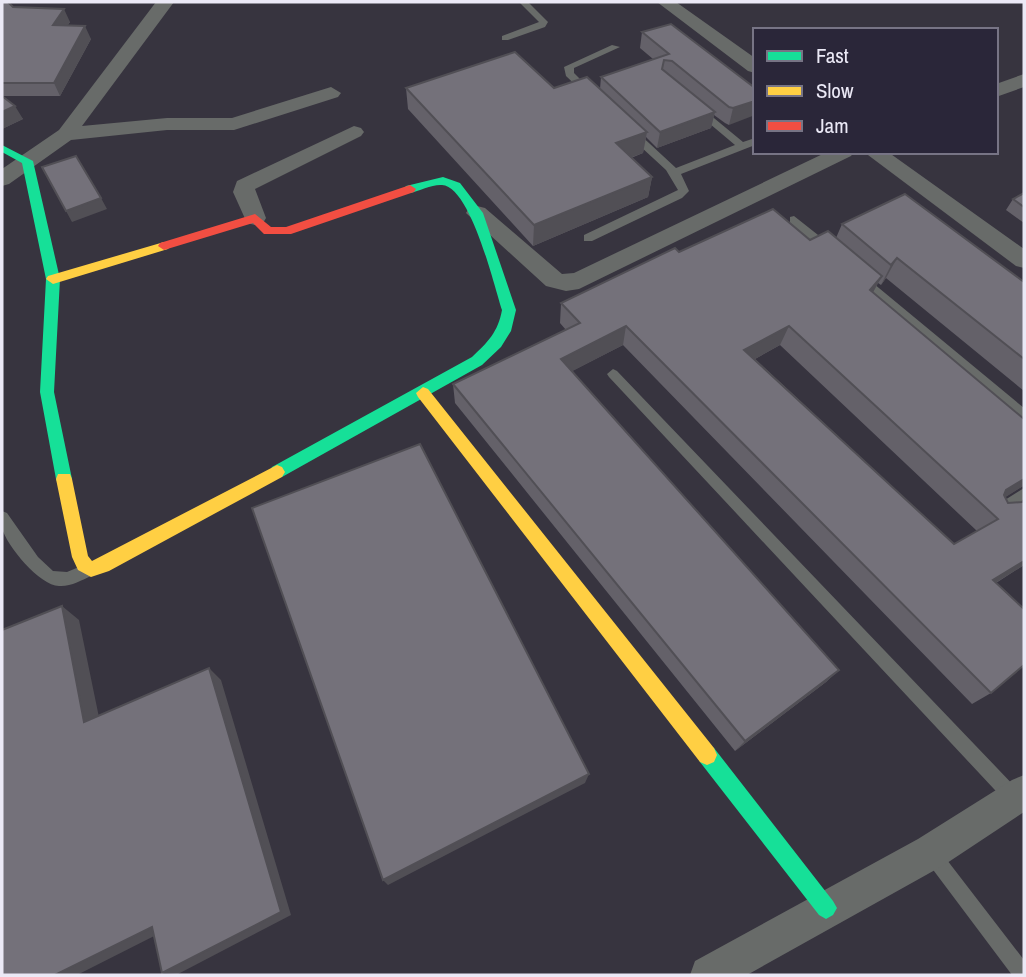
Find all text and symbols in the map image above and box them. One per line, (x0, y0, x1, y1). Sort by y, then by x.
legend (753, 28, 998, 154)
text: Fast (816, 41, 849, 70)
text: Slow (816, 76, 854, 105)
text: Jam (816, 111, 849, 140)

